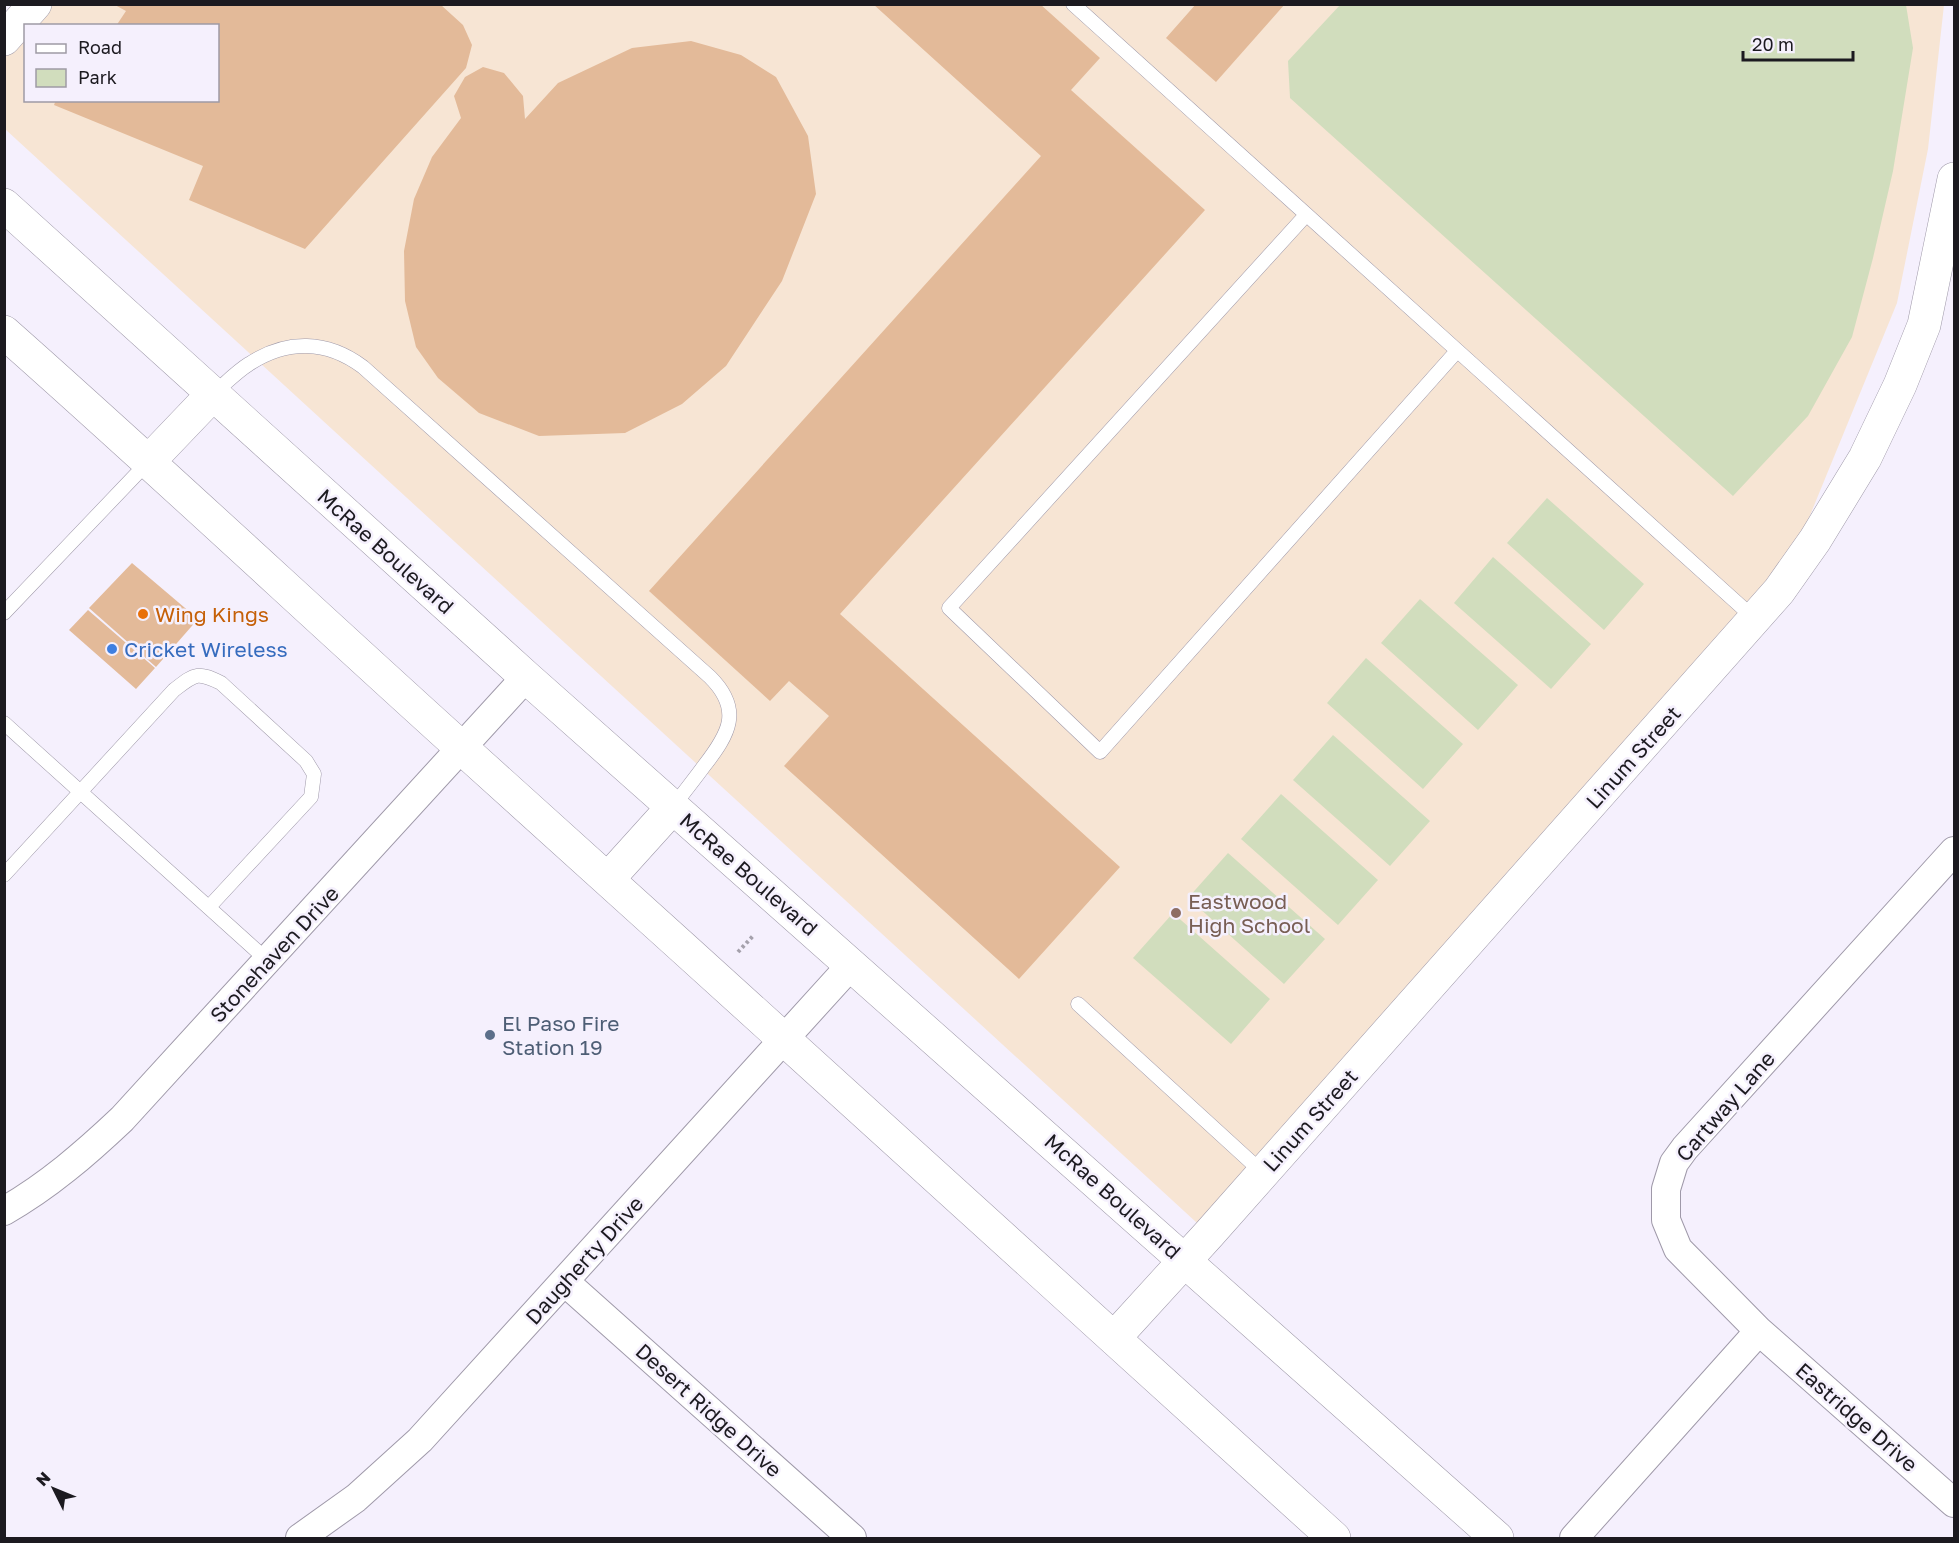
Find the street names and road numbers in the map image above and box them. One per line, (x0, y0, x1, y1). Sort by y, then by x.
street label: McRae Boulevard (312, 483, 460, 619)
street label: Linum Street (1580, 700, 1686, 814)
street label: McRae Boulevard (675, 807, 823, 941)
street label: Stonehaven Drive (204, 880, 344, 1028)
street label: Cartway Lane (1670, 1046, 1780, 1166)
street label: Linum Street (1257, 1063, 1363, 1177)
street label: McRae Boulevard (1039, 1128, 1187, 1264)
street label: Daugherty Drive (520, 1190, 648, 1330)
street label: Desert Ridge Drive (631, 1338, 787, 1482)
street label: Eastridge Drive (1791, 1357, 1923, 1477)

